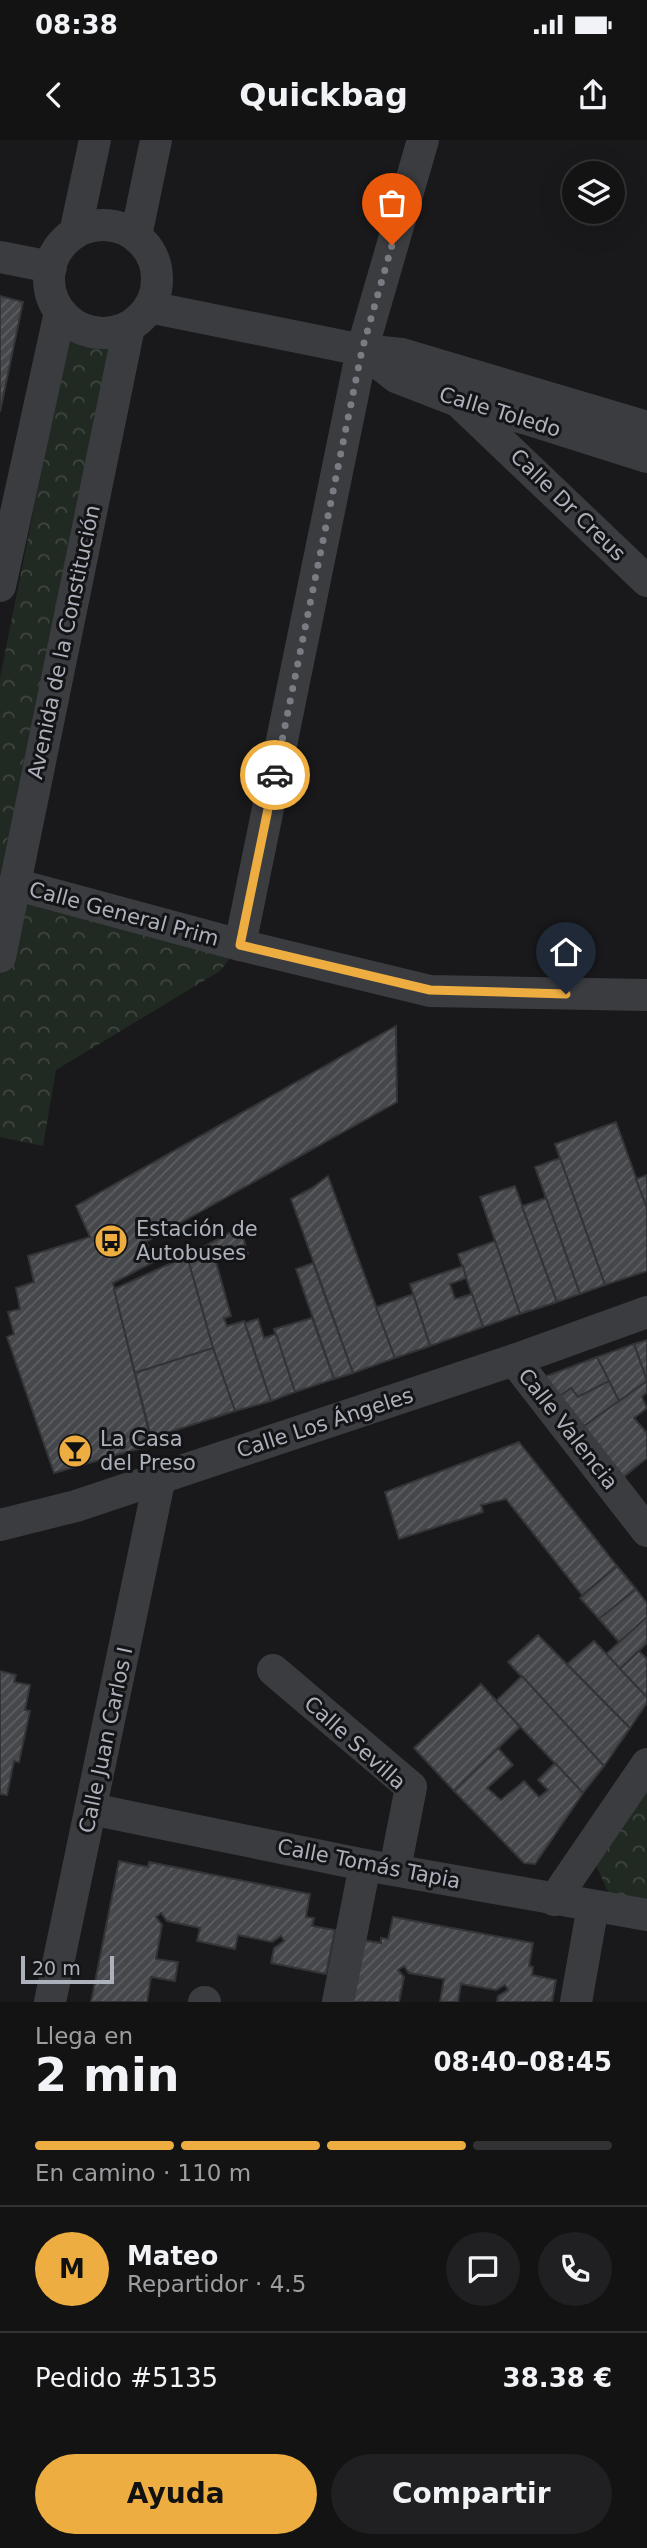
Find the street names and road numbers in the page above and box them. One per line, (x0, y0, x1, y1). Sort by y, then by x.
street label: Calle Toledo (436, 382, 564, 442)
street label: Calle Dr Creus (506, 444, 630, 566)
street label: Avenida de la Constitución (23, 503, 105, 781)
street label: Calle General Prim (26, 877, 222, 951)
street label: Calle Valencia (513, 1364, 623, 1494)
street label: Calle Los Ángeles (233, 1382, 416, 1463)
street label: Calle Juan Carlos I (75, 1645, 137, 1835)
street label: Calle Sevilla (299, 1691, 411, 1795)
street label: Calle Tomás Tapia (275, 1834, 463, 1894)

